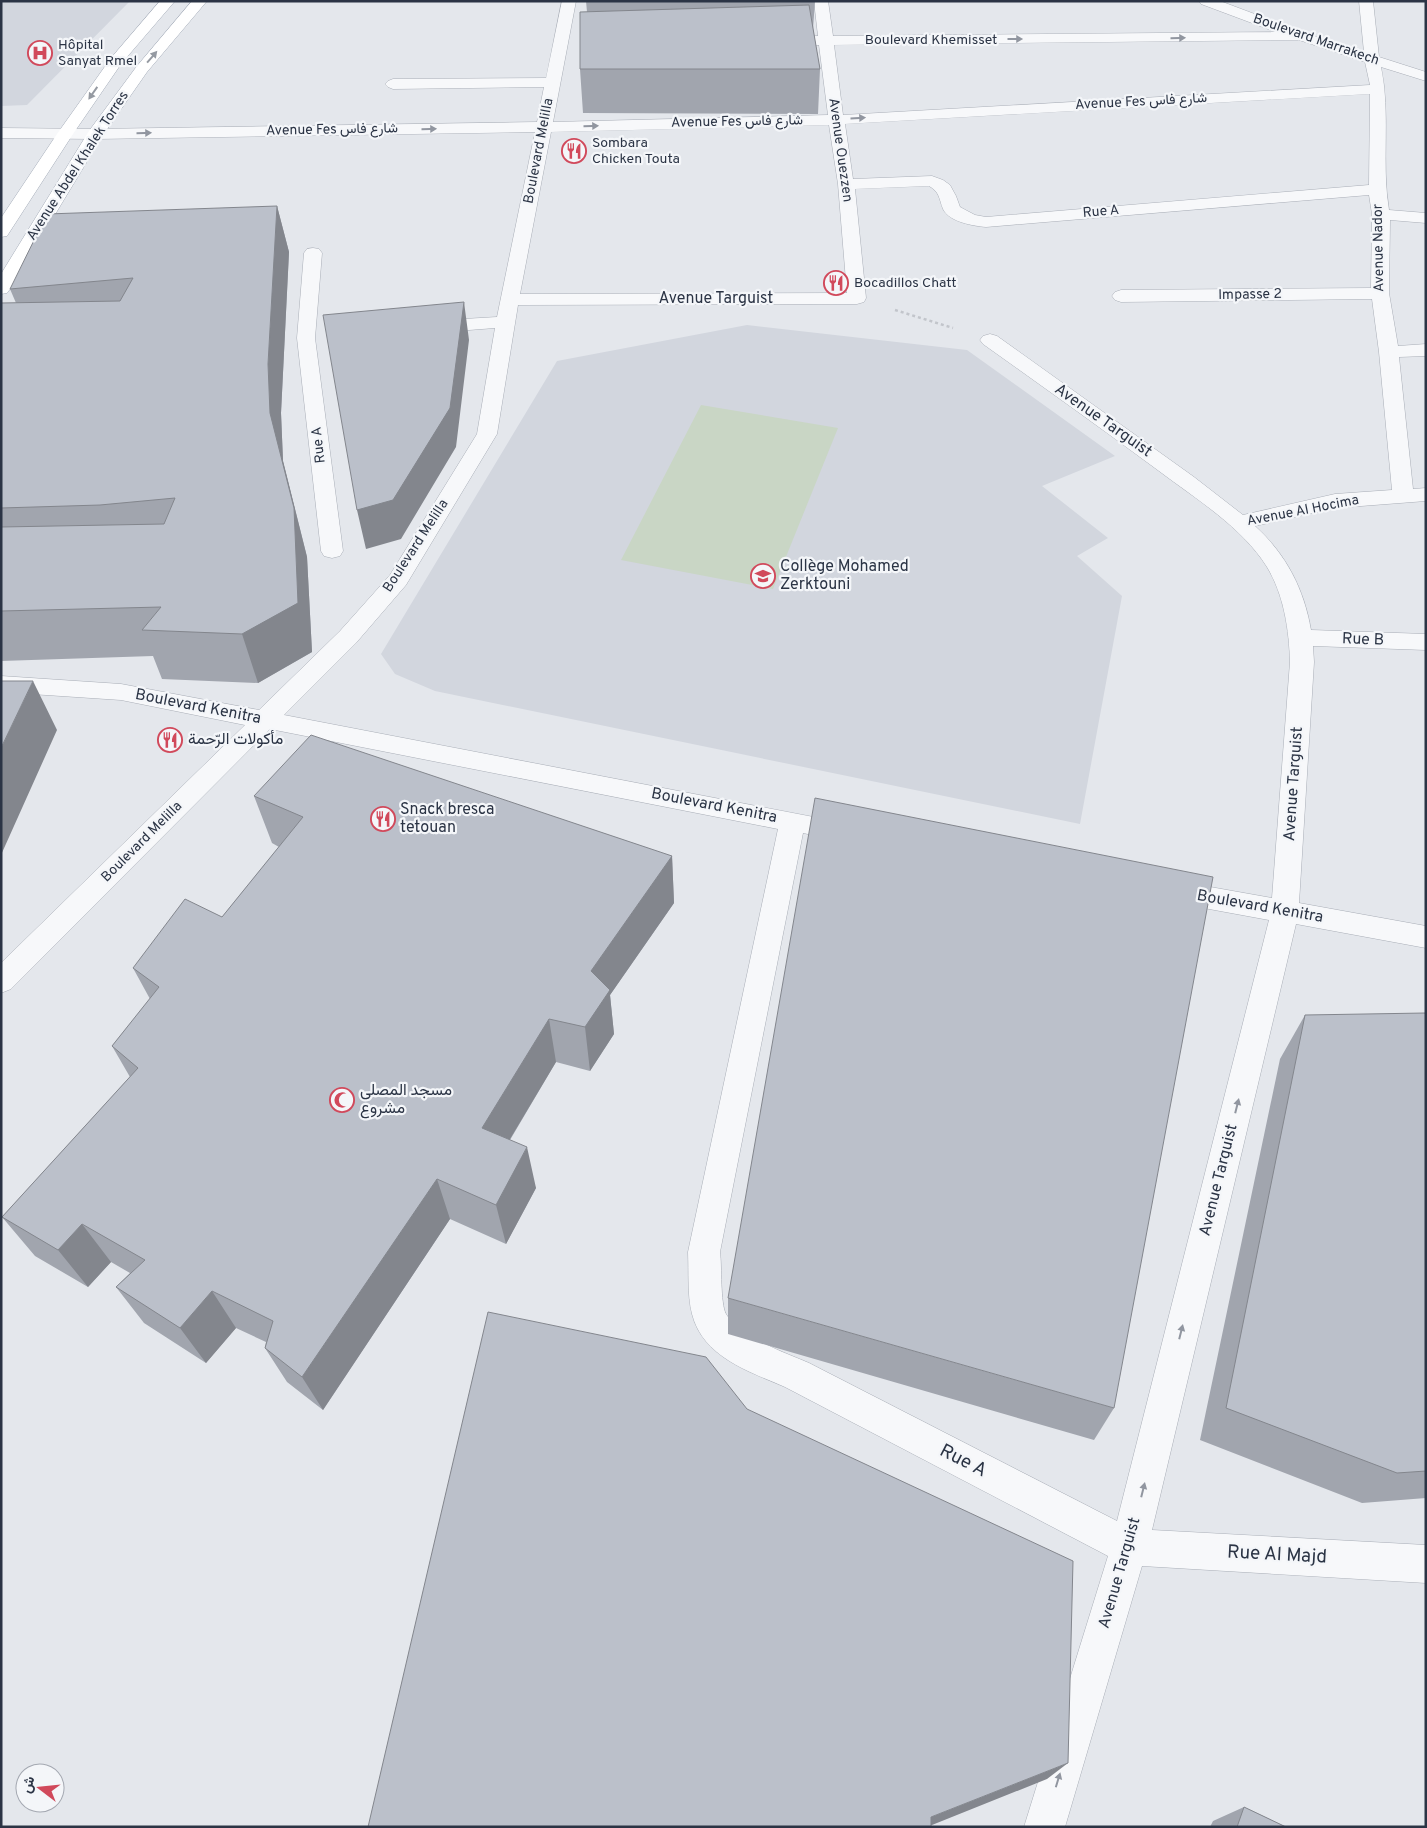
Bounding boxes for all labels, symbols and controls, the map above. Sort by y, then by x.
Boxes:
street label: Boulevard Marrakech [1251,10,1381,70]
street label: Boulevard Khemisset [865,32,997,49]
one-way arrow [1170,34,1186,42]
one-way arrow [1007,35,1023,43]
place label: Hôpital Sanyat Rmel [58,37,137,70]
hospital icon: Hôpital Sanyat Rmel [27,40,53,66]
one-way arrow [146,51,157,64]
one-way arrow [88,86,98,100]
street label: Avenue Abdel Khalek Torres [23,88,133,244]
street label: Avenue Fes شارع فاس [1075,90,1207,115]
street label: Boulevard Melilla [520,97,558,205]
street label: Avenue Ouezzen [824,97,856,203]
street label: Avenue Fes شارع فاس [671,112,803,133]
one-way arrow [851,114,867,122]
street label: Avenue Fes شارع فاس [266,120,398,141]
one-way arrow [583,122,599,130]
one-way arrow [421,125,437,133]
one-way arrow [136,129,152,137]
place label: Sombara Chicken Touta [592,135,680,168]
restaurant icon: Sombara Chicken Touta [561,138,587,164]
street label: Rue A [1082,202,1120,222]
street label: Avenue Nador [1370,203,1388,292]
restaurant icon: Bocadillos Chatt [823,270,849,296]
place label: Bocadillos Chatt [854,275,957,292]
street label: Impasse 2 [1218,286,1282,304]
street label: Avenue Targuist [659,289,773,309]
street label: Avenue Targuist [1050,380,1156,462]
street label: Rue A [308,426,330,464]
street label: Avenue Al Hocima [1246,492,1360,530]
street label: Boulevard Melilla [380,496,452,596]
place label: Collège Mohamed Zerktouni [780,557,909,595]
school or university icon: Collège Mohamed Zerktouni [750,563,776,589]
street label: Rue B [1342,629,1384,651]
street label: Boulevard Kenitra [133,685,263,729]
street label: Avenue Targuist [1280,726,1308,842]
restaurant icon: مأكولات الرّحمة [157,727,183,753]
place label: مأكولات الرّحمة [188,730,283,750]
street label: Boulevard Kenitra [649,784,779,828]
street label: Boulevard Melilla [98,798,186,886]
place label: Snack bresca tetouan [400,800,494,838]
restaurant icon: Snack bresca tetouan [370,806,396,832]
street label: Boulevard Kenitra [1195,886,1325,928]
place label: مسجد المصلى مشروع [360,1081,452,1119]
mosque icon: مسجد المصلى مشروع [329,1087,355,1113]
one-way arrow [1233,1099,1241,1114]
street label: Avenue Targuist [1195,1122,1243,1238]
one-way arrow [1177,1325,1185,1340]
street label: Rue A [935,1439,991,1483]
one-way arrow [1139,1482,1147,1497]
street label: Avenue Targuist [1095,1515,1145,1631]
street label: Rue Al Majd [1226,1540,1328,1570]
north arrow [15,1763,65,1813]
one-way arrow [1054,1772,1062,1787]
text: ش [18,1774,39,1795]

